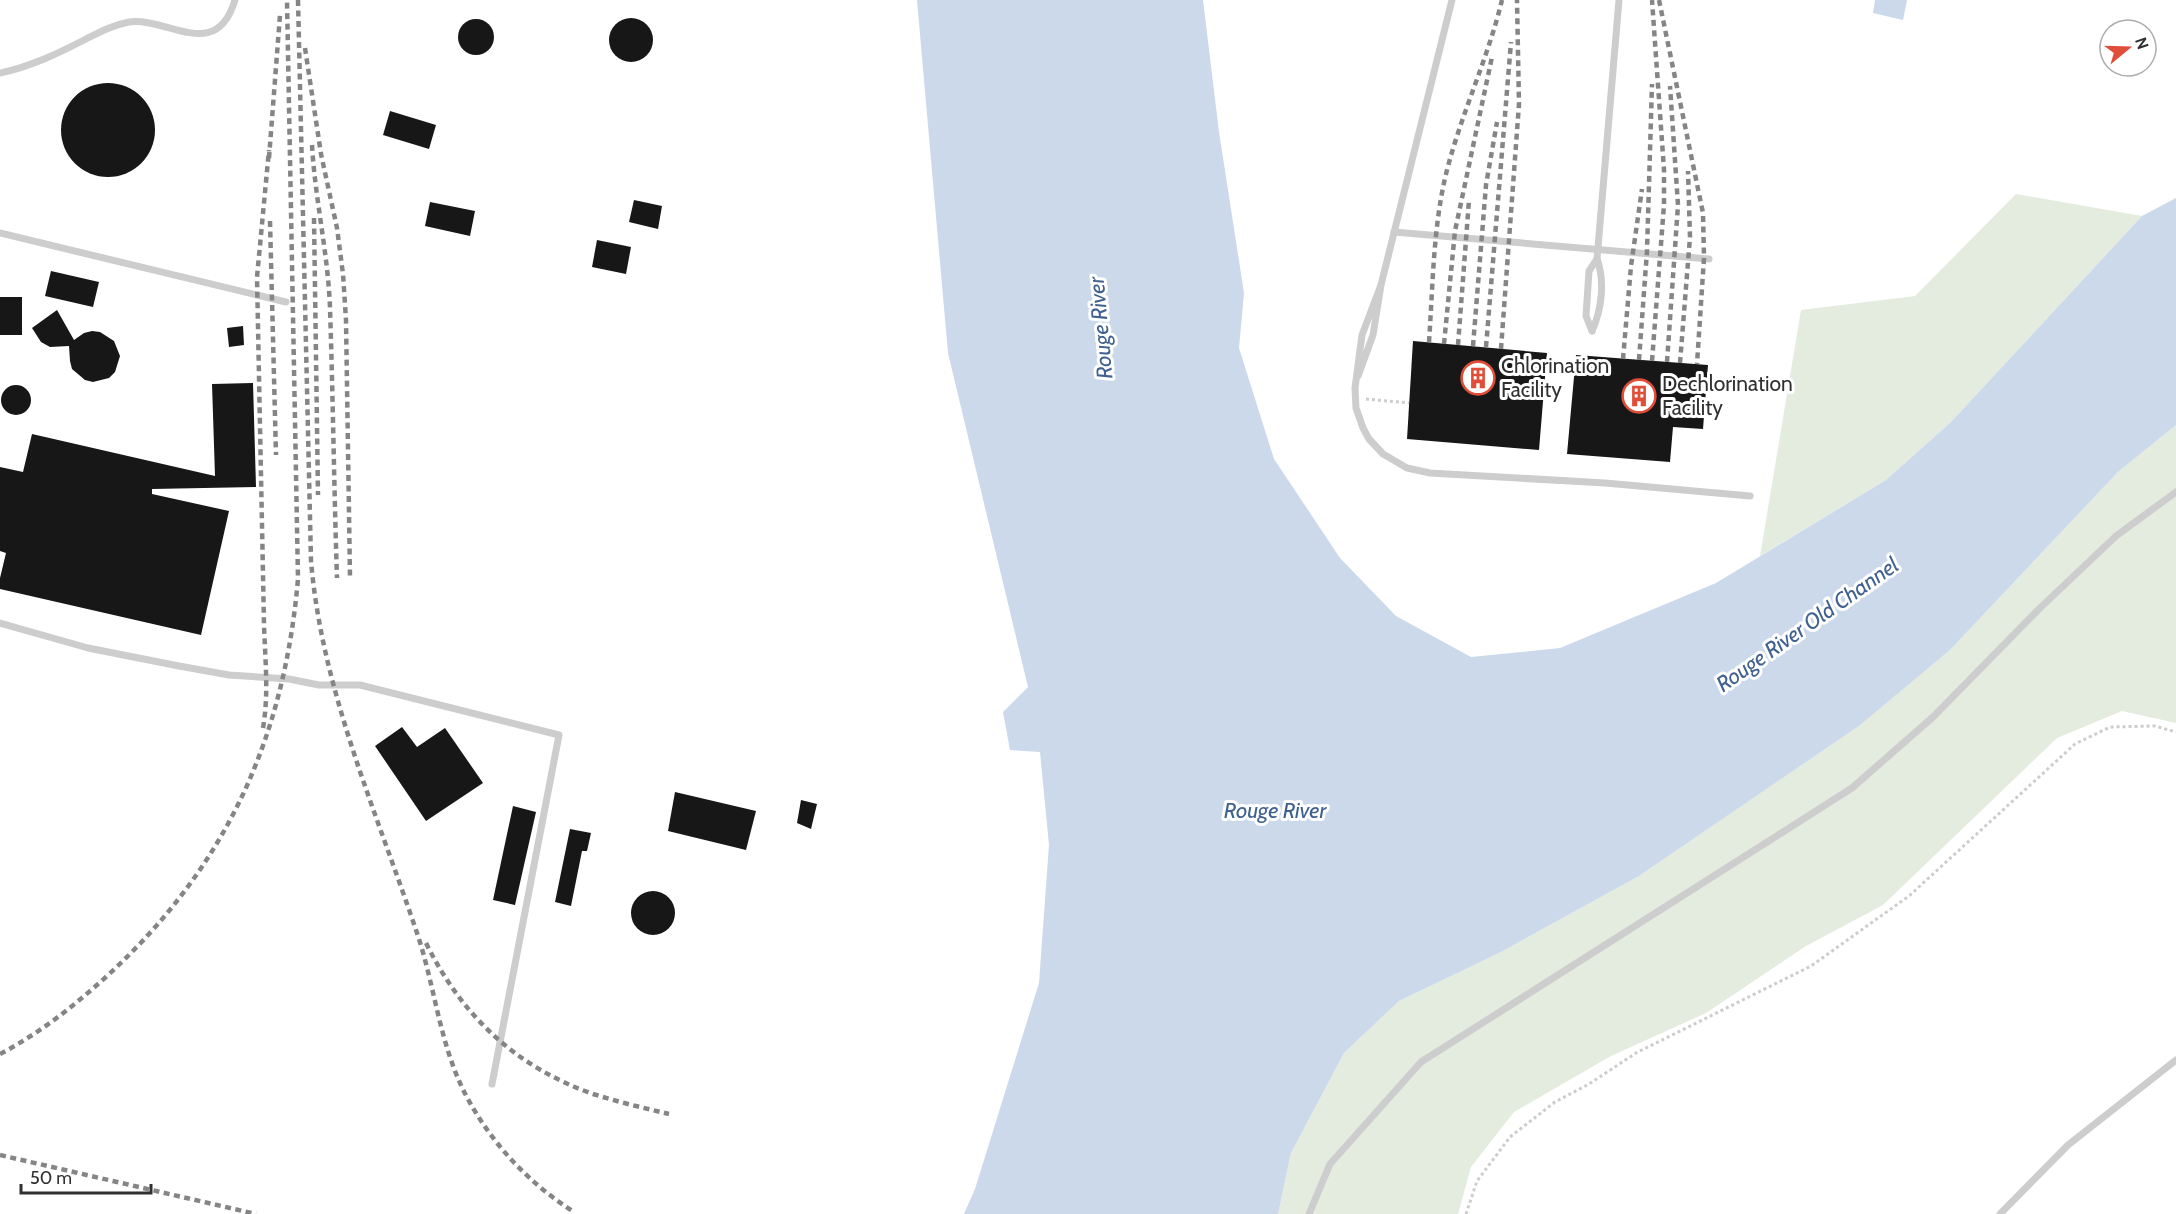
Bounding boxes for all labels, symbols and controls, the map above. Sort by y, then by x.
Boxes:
north arrow [2098,18,2158,78]
text: N [2131,35,2153,52]
water label: Rouge River [1082,275,1118,380]
place label: Chlorination Facility [1501,353,1609,402]
building icon: Chlorination Facility [1460,360,1496,396]
place label: Dechlorination Facility [1662,371,1793,420]
building icon: Dechlorination Facility [1621,378,1657,414]
water label: Rouge River Old Channel [1711,551,1904,698]
water label: Rouge River [1224,797,1327,824]
scale bar [21,1157,152,1195]
text: 50 m [30,1167,72,1189]

